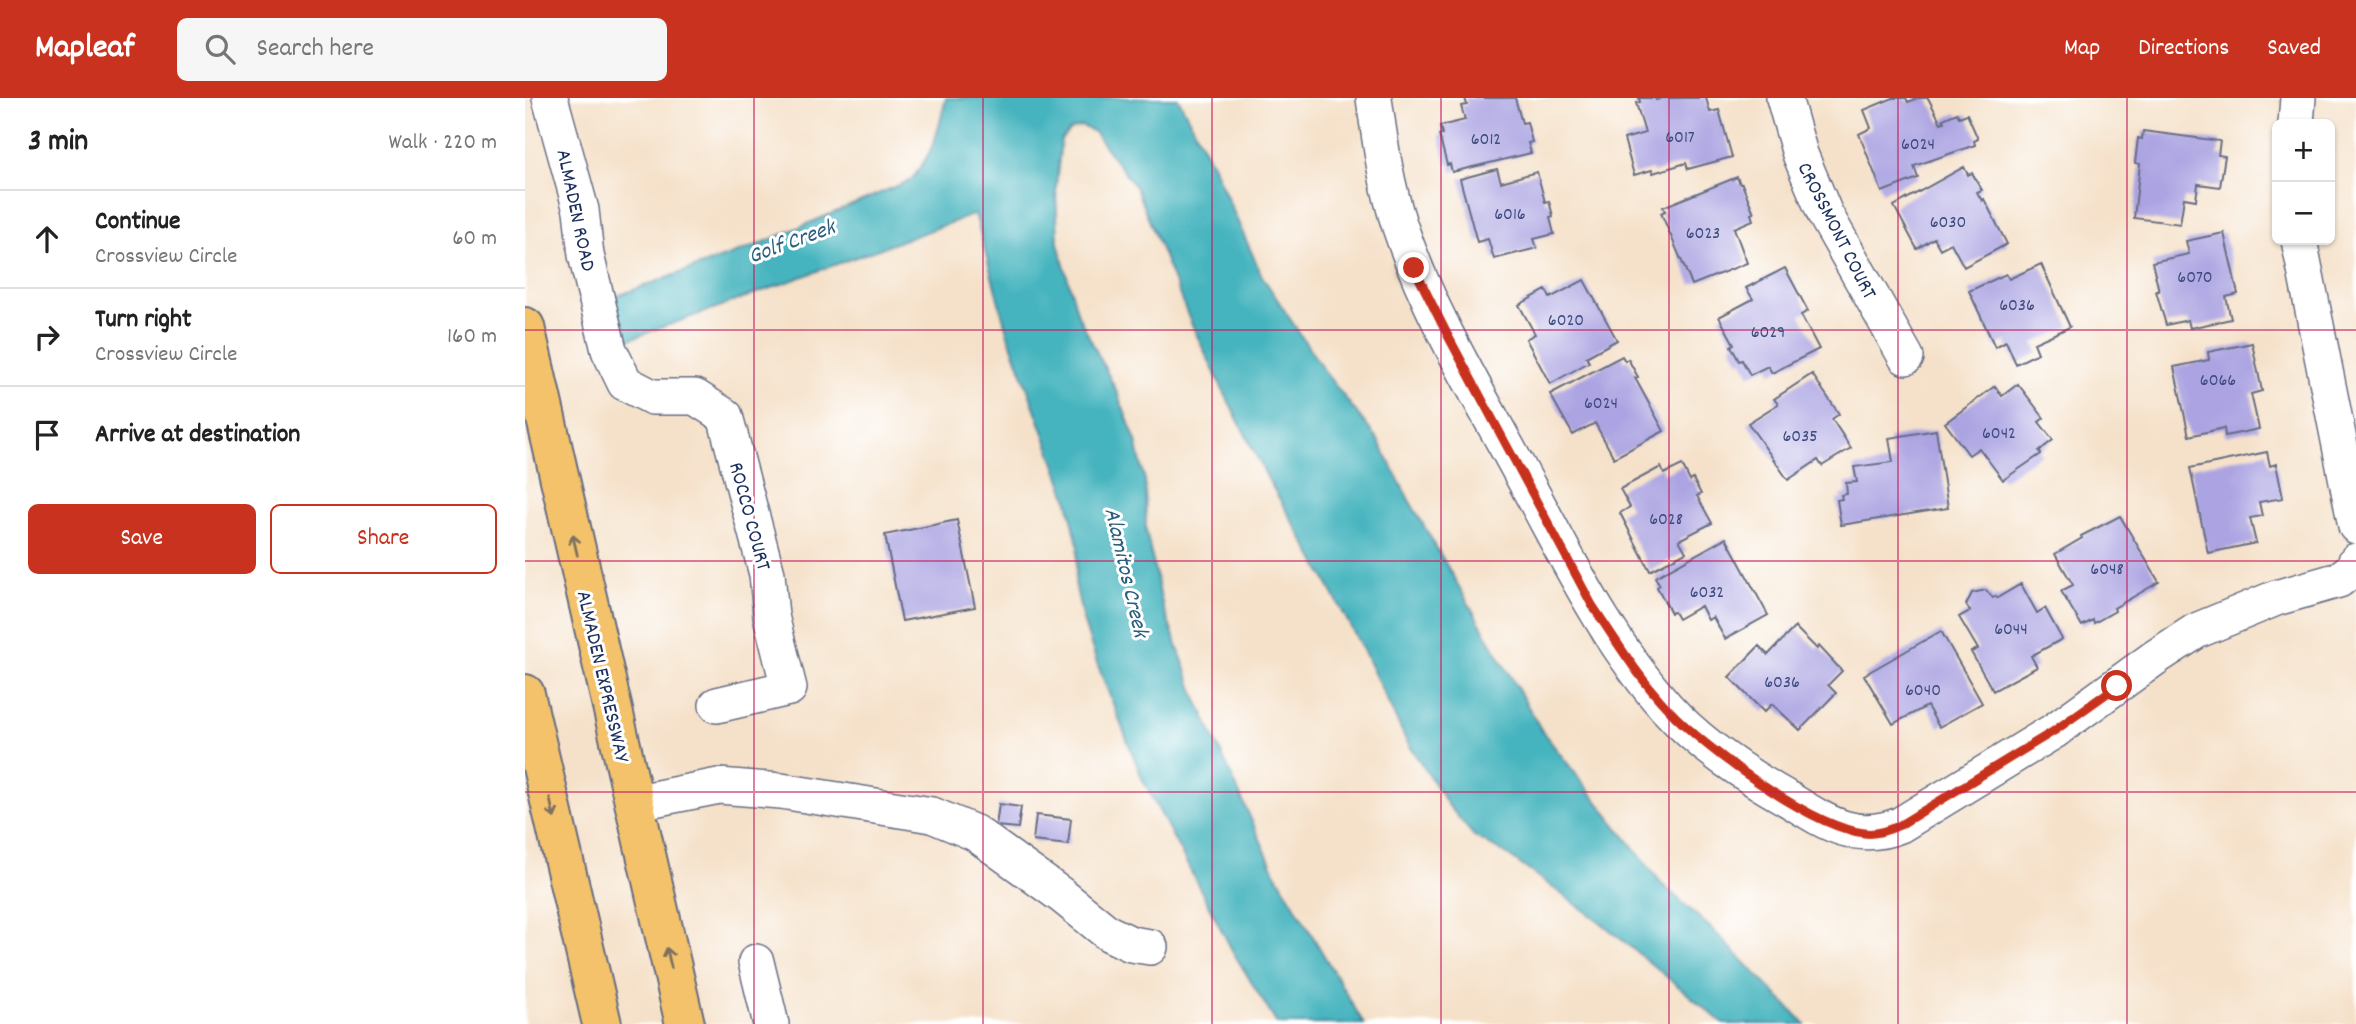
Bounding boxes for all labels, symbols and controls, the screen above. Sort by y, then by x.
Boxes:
search box [177,18,667,81]
text: Mapleaf [35,26,135,73]
icon: search [201,30,239,68]
text: Search here [257,31,374,68]
text: Map [2064,32,2100,66]
text: Directions [2138,32,2229,66]
text: Saved [2267,32,2321,66]
map controls [2272,119,2335,245]
button: + [2272,119,2335,182]
text: 3 min [28,122,88,165]
house number: 6017 [1665,126,1695,151]
text: Walk · 220 m [389,127,497,160]
house number: 6012 [1471,128,1501,153]
house number: 6024 [1901,133,1935,158]
street label: ALMADEN ROAD [547,147,602,275]
street label: CROSSMONT COURT [1788,158,1883,306]
button: − [2272,182,2335,245]
house number: 6016 [1494,203,1526,228]
text: Continue [95,204,180,241]
water label: Golf Creek [744,211,843,274]
house number: 6030 [1930,211,1966,236]
icon: ahead [28,220,66,258]
house number: 6023 [1686,222,1720,247]
text: 60 m [452,223,497,256]
text: Crossview Circle [95,241,237,274]
route end [1398,252,1429,283]
house number: 6070 [2177,266,2213,291]
house number: 6036 [1999,294,2035,319]
text: Turn right [95,302,192,339]
house number: 6020 [1548,309,1584,334]
icon: right [28,318,66,356]
text: 160 m [447,321,497,354]
house number: 6029 [1751,321,1785,346]
text: Crossview Circle [95,339,237,372]
house number: 6066 [2200,369,2236,394]
house number: 6024 [1584,392,1618,417]
icon: arrive [28,416,66,454]
text: Arrive at destination [95,417,300,454]
house number: 6042 [1982,422,2016,447]
house number: 6035 [1783,425,1817,450]
street label: ROCCO COURT [719,459,777,575]
button: Save [28,504,256,574]
button: Share [270,504,497,574]
water label: Alamitos Creek [1094,505,1156,643]
house number: 6028 [1649,508,1683,533]
one-way arrow [567,534,581,557]
house number: 6048 [2090,558,2124,583]
house number: 6032 [1690,581,1724,606]
street label: ALMADEN EXPRESSWAY [567,588,636,767]
house number: 6044 [1994,618,2028,643]
route start [2101,670,2132,701]
house number: 6036 [1764,671,1800,696]
house number: 6040 [1905,679,1941,704]
one-way arrow [546,797,559,819]
one-way arrow [662,947,675,969]

